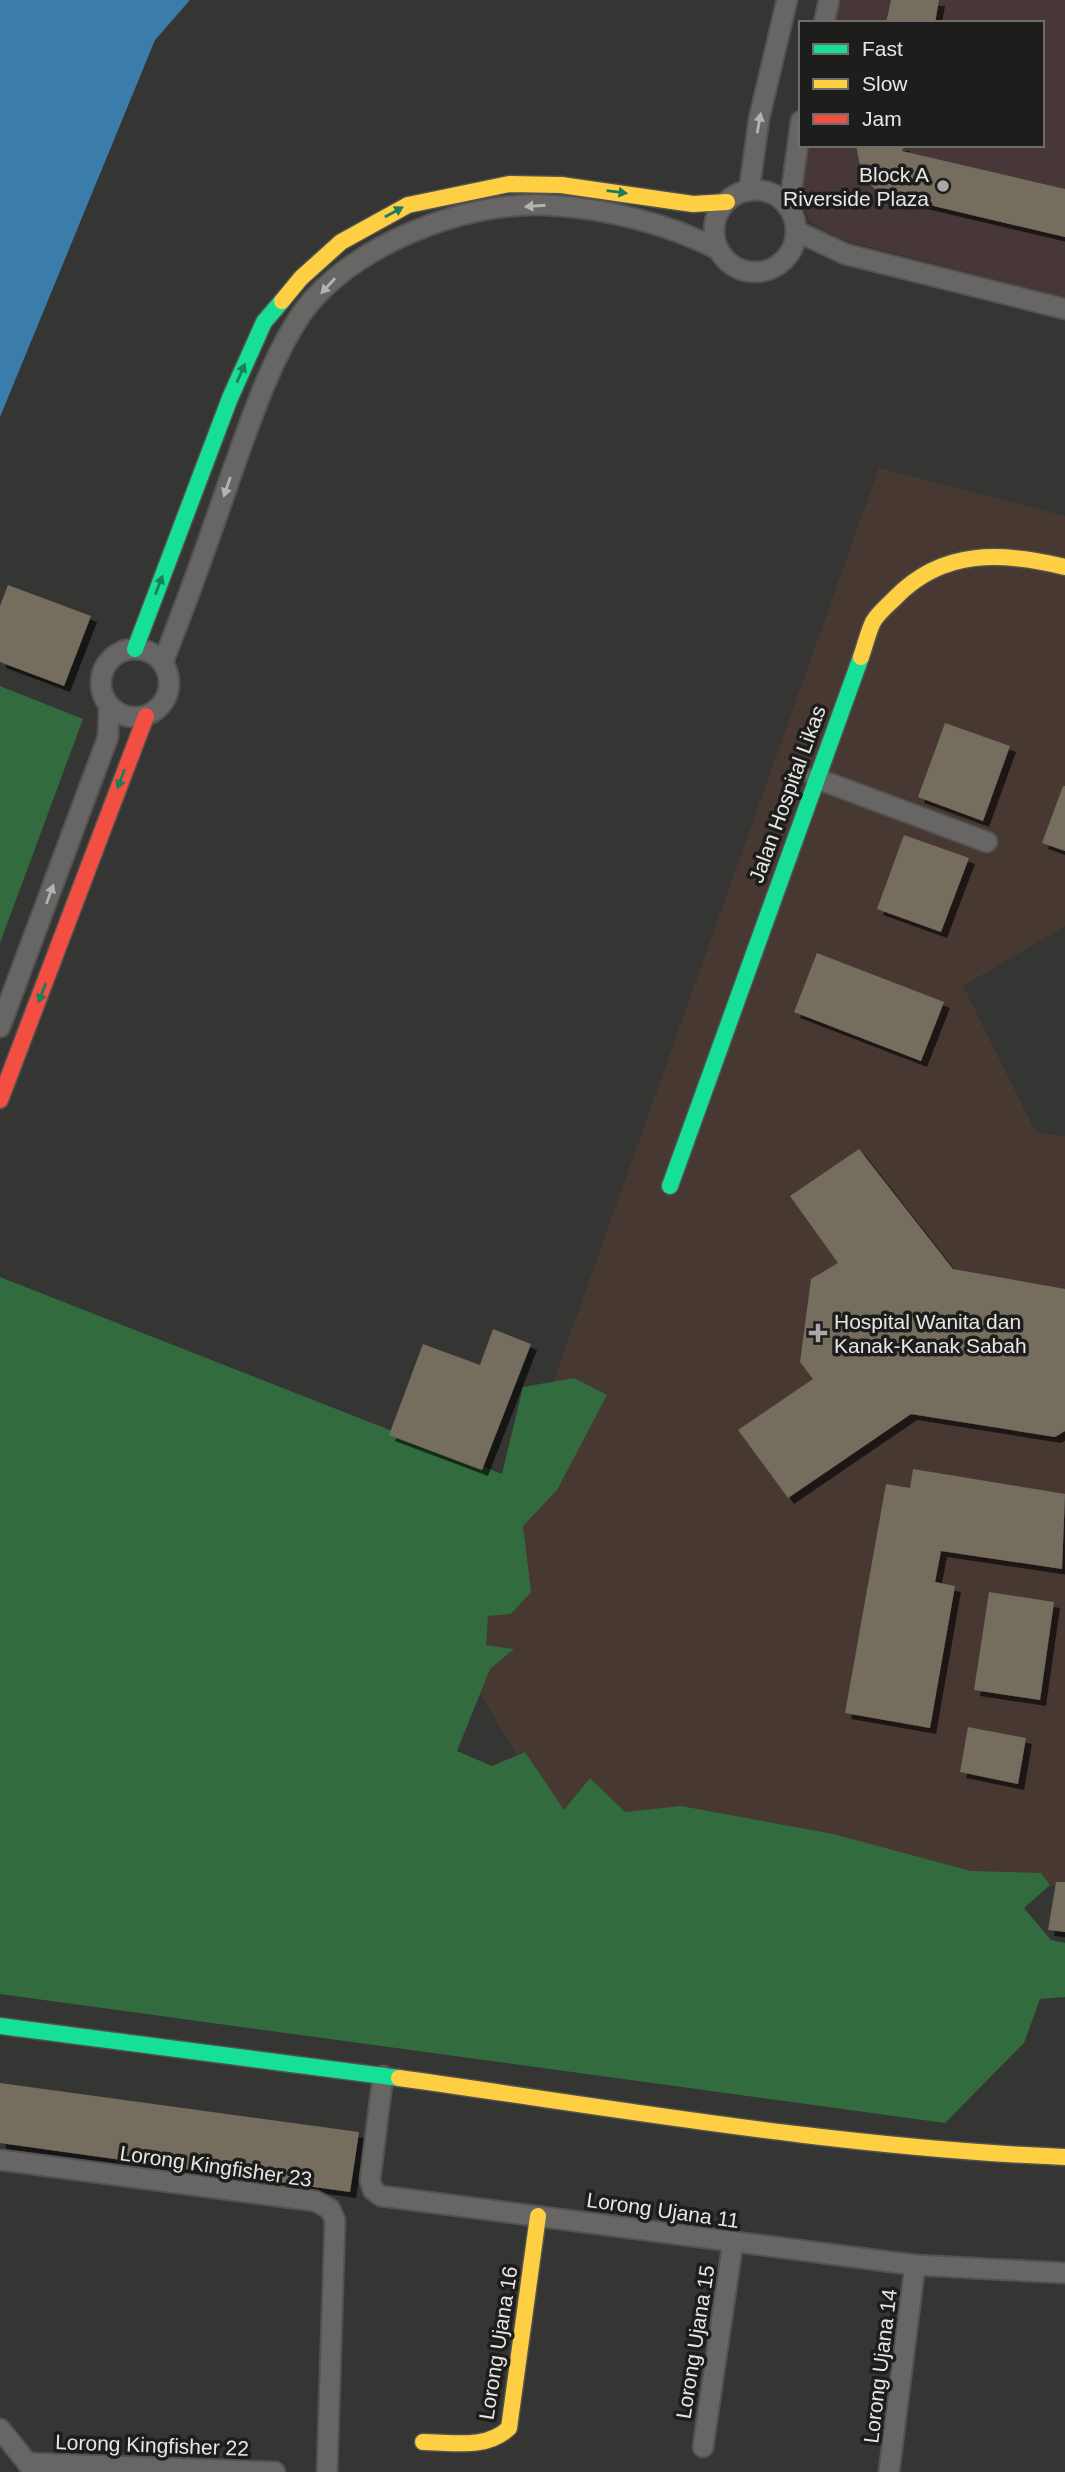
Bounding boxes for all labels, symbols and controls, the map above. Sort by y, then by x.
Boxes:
legend [799,21,1044,147]
text: Fast [862,37,903,60]
text: Slow [862,72,908,95]
text: Jam [862,107,902,130]
one-way arrow [754,112,765,134]
place label: Block A Riverside Plaza [783,163,929,210]
marker: Block A Riverside Plaza [935,178,951,194]
one-way arrow [606,187,628,198]
one-way arrow [524,201,546,212]
one-way arrow [385,206,404,218]
one-way arrow [321,277,337,294]
one-way arrow [236,363,247,383]
one-way arrow [221,477,232,498]
one-way arrow [154,574,165,595]
street label: Jalan Hospital Likas [744,702,830,886]
one-way arrow [115,769,126,790]
one-way arrow [44,884,55,905]
one-way arrow [36,982,47,1003]
place label: Hospital Wanita dan Kanak-Kanak Sabah [834,1310,1027,1357]
marker: Hospital Wanita dan Kanak-Kanak Sabah [808,1323,828,1343]
street label: Lorong Kingfisher 23 [118,2141,314,2191]
street label: Lorong Ujana 11 [585,2188,741,2232]
street label: Lorong Ujana 15 [671,2264,719,2420]
street label: Lorong Ujana 16 [474,2265,522,2421]
street label: Lorong Ujana 14 [859,2287,901,2444]
street label: Lorong Kingfisher 22 [55,2430,249,2460]

